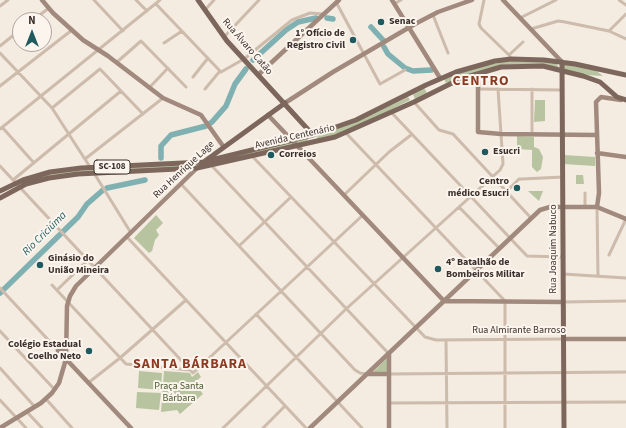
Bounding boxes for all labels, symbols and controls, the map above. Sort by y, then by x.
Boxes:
north arrow [12,12,52,52]
text: N [28,13,36,28]
street label: Rua Álvaro Catão [219,16,275,78]
place label: Senac [389,16,415,28]
marker: Senac [376,17,386,27]
place label: 1° Ofício de Registro Civil [287,28,345,52]
marker: 1° Ofício de Registro Civil [348,35,358,45]
district label: CENTRO [452,74,510,90]
street label: Avenida Centenário [254,122,336,152]
street label: Rua Henrique Lage [151,139,217,201]
place label: Esucri [493,146,520,158]
marker: Esucri [480,147,490,157]
place label: Correios [279,149,316,161]
marker: Correios [266,150,276,160]
road number: SC-108 [94,160,130,174]
place label: Centro médico Esucri [448,176,509,200]
marker: Centro médico Esucri [512,183,522,193]
street label: Rua Joaquim Nabuco [548,204,560,294]
water label: Rio Criciúma [20,209,70,259]
place label: Ginásio do União Mineira [48,253,109,276]
place label: 4º Batalhão de Bombeiros Militar [446,257,525,280]
marker: Ginásio do União Mineira [35,260,45,270]
marker: 4º Batalhão de Bombeiros Militar [433,264,443,274]
street label: Rua Almirante Barroso [472,325,566,337]
place label: Colégio Estadual Coelho Neto [8,339,81,362]
marker: Colégio Estadual Coelho Neto [84,346,94,356]
district label: SANTA BÁRBARA [133,357,247,373]
park label: Praça Santa Bárbara [154,381,204,404]

